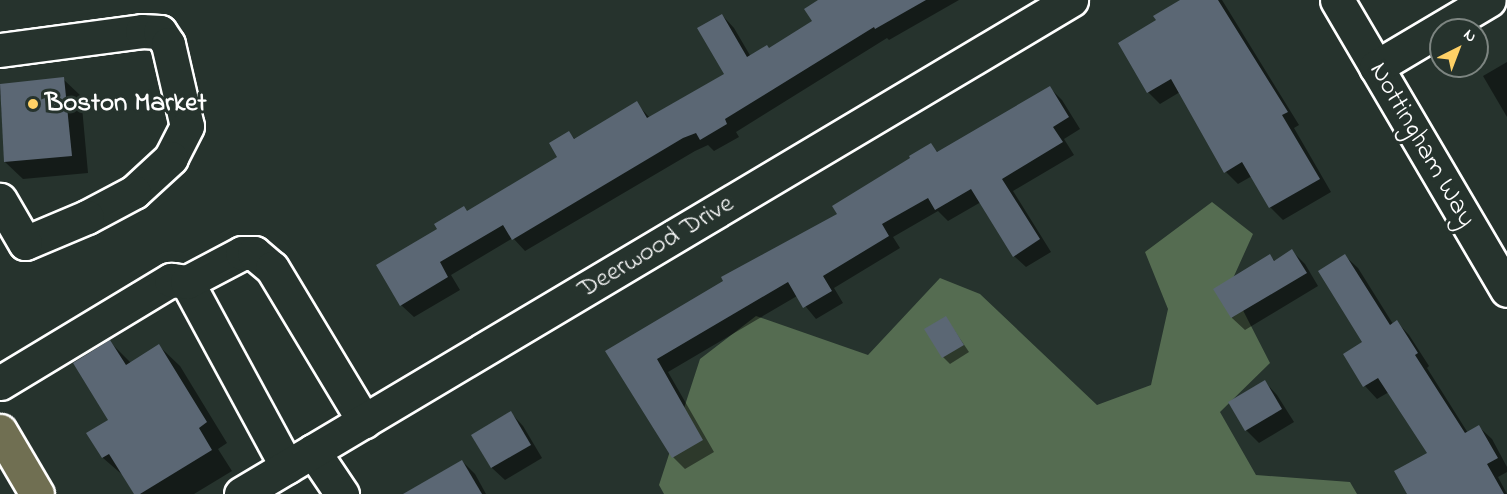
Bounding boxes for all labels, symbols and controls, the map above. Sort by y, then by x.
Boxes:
north arrow [1429,18,1489,78]
text: N [1458,24,1482,49]
street label: Nottingham Way [1362,57,1482,233]
place label: Boston Market [45,88,206,120]
marker: Boston Market [26,97,40,111]
street label: Deerwood Drive [572,188,740,306]

